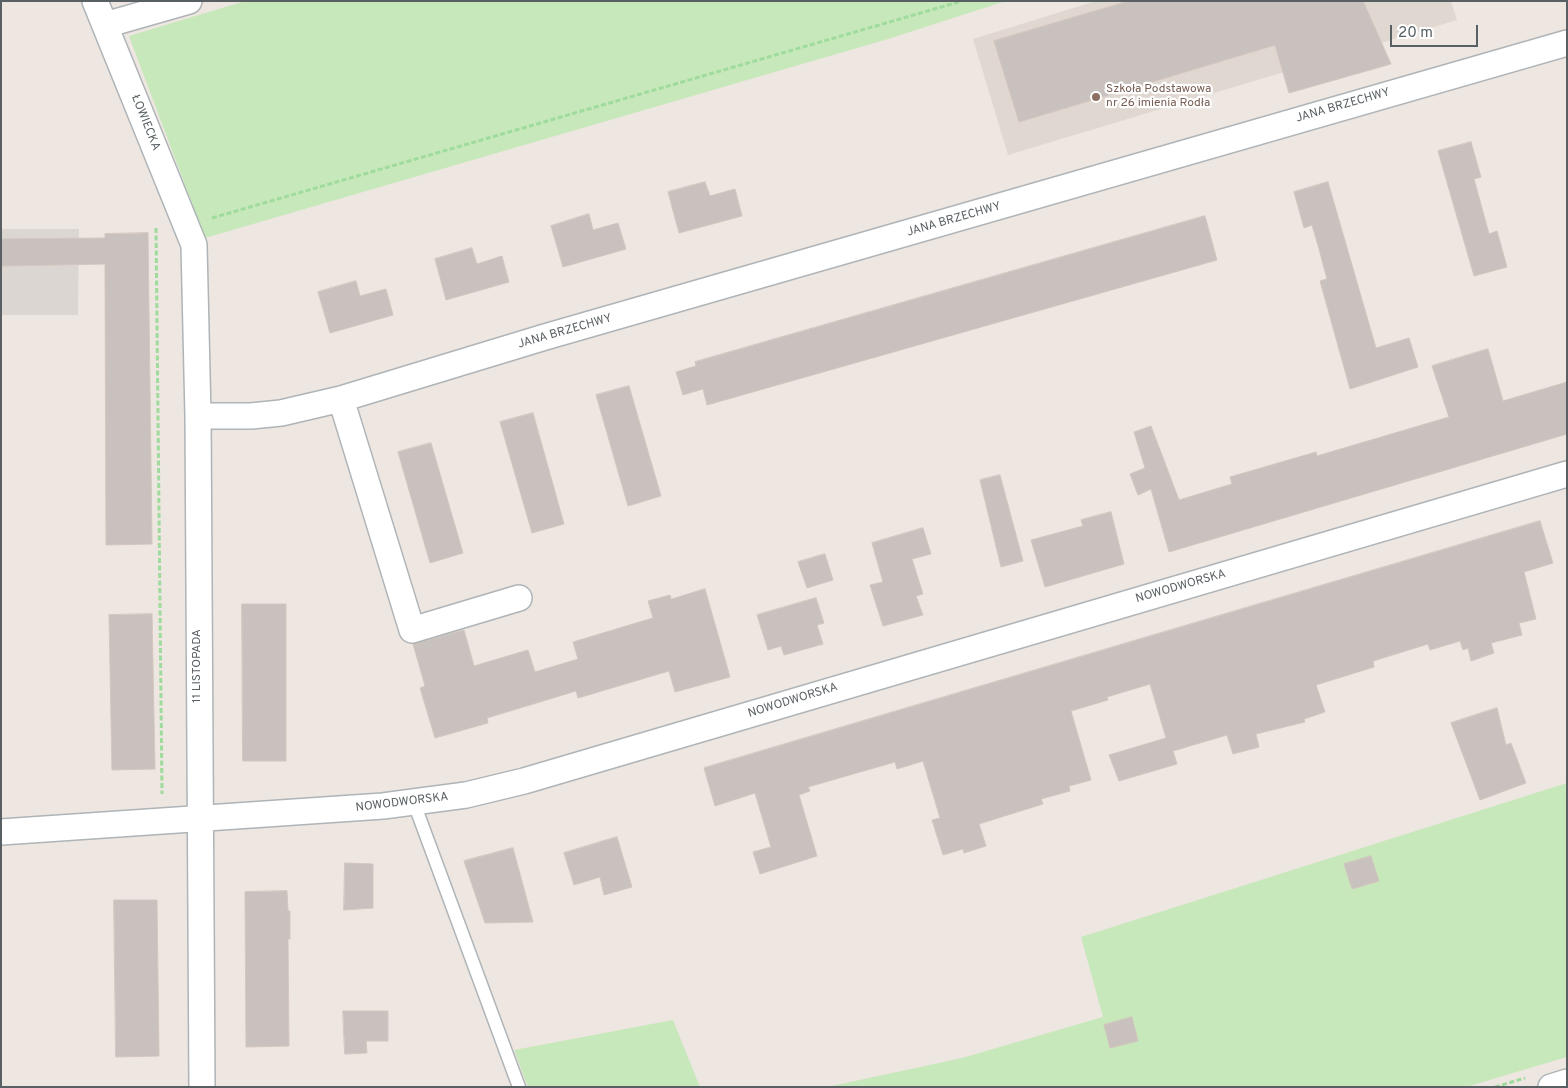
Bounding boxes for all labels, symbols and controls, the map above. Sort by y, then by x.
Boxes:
scale bar [1393,15,1480,47]
text: 20 m [1398,24,1433,43]
place label: Szkoła Podstawowa nr 26 imienia Rodła [1106,83,1211,111]
street label: JANA BRZECHWY [1294,86,1392,126]
marker: Szkoła Podstawowa nr 26 imienia Rodła [1090,91,1102,103]
street label: ŁOWIECKA [127,93,163,153]
street label: JANA BRZECHWY [905,200,1003,240]
street label: JANA BRZECHWY [516,312,614,352]
street label: NOWODWORSKA [1134,567,1228,607]
street label: 11 LISTOPADA [191,629,205,703]
street label: NOWODWORSKA [746,680,840,722]
street label: NOWODWORSKA [355,790,449,816]

